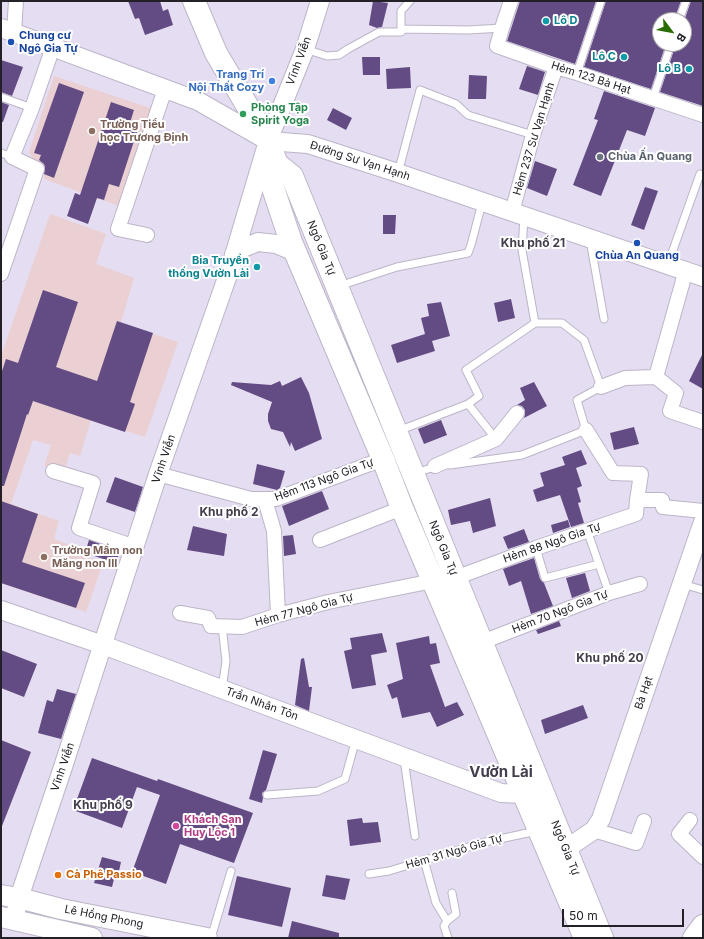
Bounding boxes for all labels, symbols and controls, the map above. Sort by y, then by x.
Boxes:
north arrow [652,12,692,52]
place label: Lô D [554,14,578,28]
marker: Lô D [541,16,551,26]
place label: Chung cư Ngô Gia Tự [19,29,78,55]
text: B [673,31,689,45]
street label: Vĩnh Viễn [284,35,314,87]
marker: Chung cư Ngô Gia Tự [6,37,16,47]
place label: Lô C [592,50,616,64]
marker: Lô C [619,52,629,62]
street label: Hẻm 123 Bà Hạt [550,59,632,97]
place label: Lô B [658,62,681,76]
marker: Lô B [684,64,694,74]
place label: Trang Trí Nội Thất Cozy [188,68,264,94]
marker: Trang Trí Nội Thất Cozy [267,76,277,86]
street label: Hẻm 237 Sư Vạn Hạnh [511,81,557,197]
place label: Phòng Tập Spirit Yoga [251,101,309,127]
marker: Phòng Tập Spirit Yoga [238,109,248,119]
place label: Trường Tiểu học Trương Định [100,118,188,144]
marker: Trường Tiểu học Trương Định [87,126,97,136]
street label: Đường Sư Vạn Hạnh [308,139,412,183]
place label: Chùa Ấn Quang [608,150,692,164]
marker: Chùa Ấn Quang [595,152,605,162]
street label: Ngô Gia Tự [304,219,338,277]
district label: Khu phố 21 [501,236,565,250]
marker: Chùa An Quang [632,238,642,248]
place label: Chùa An Quang [595,249,679,263]
place label: Bia Truyền thống Vườn Lài [168,254,249,280]
marker: Bia Truyền thống Vườn Lài [252,262,262,272]
street label: Vĩnh Viễn [149,433,179,485]
street label: Hẻm 113 Ngô Gia Tự [273,456,375,504]
district label: Khu phố 2 [199,505,259,519]
street label: Ngô Gia Tự [426,519,460,577]
street label: Hẻm 88 Ngô Gia Tự [502,520,602,566]
place label: Trường Mầm non Măng non III [52,544,143,570]
marker: Trường Mầm non Măng non III [39,552,49,562]
street label: Hẻm 70 Ngô Gia Tự [510,588,610,636]
street label: Hẻm 77 Ngô Gia Tự [253,591,355,629]
district label: Khu phố 20 [576,651,644,665]
street label: Bà Hạt [632,675,656,711]
street label: Trần Nhân Tôn [224,685,300,723]
street label: Vĩnh Viễn [48,741,78,793]
district label: Vườn Lài [469,763,533,781]
district label: Khu phố 9 [73,798,133,812]
place label: Khách Sạn Huy Lộc 1 [184,813,242,839]
street label: Ngô Gia Tự [548,819,582,877]
marker: Khách Sạn Huy Lộc 1 [171,821,181,831]
street label: Hẻm 31 Ngô Gia Tự [404,832,504,872]
place label: Cà Phê Passio [66,868,142,882]
marker: Cà Phê Passio [53,870,63,880]
scale bar [564,901,686,927]
street label: Lê Hồng Phong [63,903,145,931]
text: 50 m [569,908,598,923]

